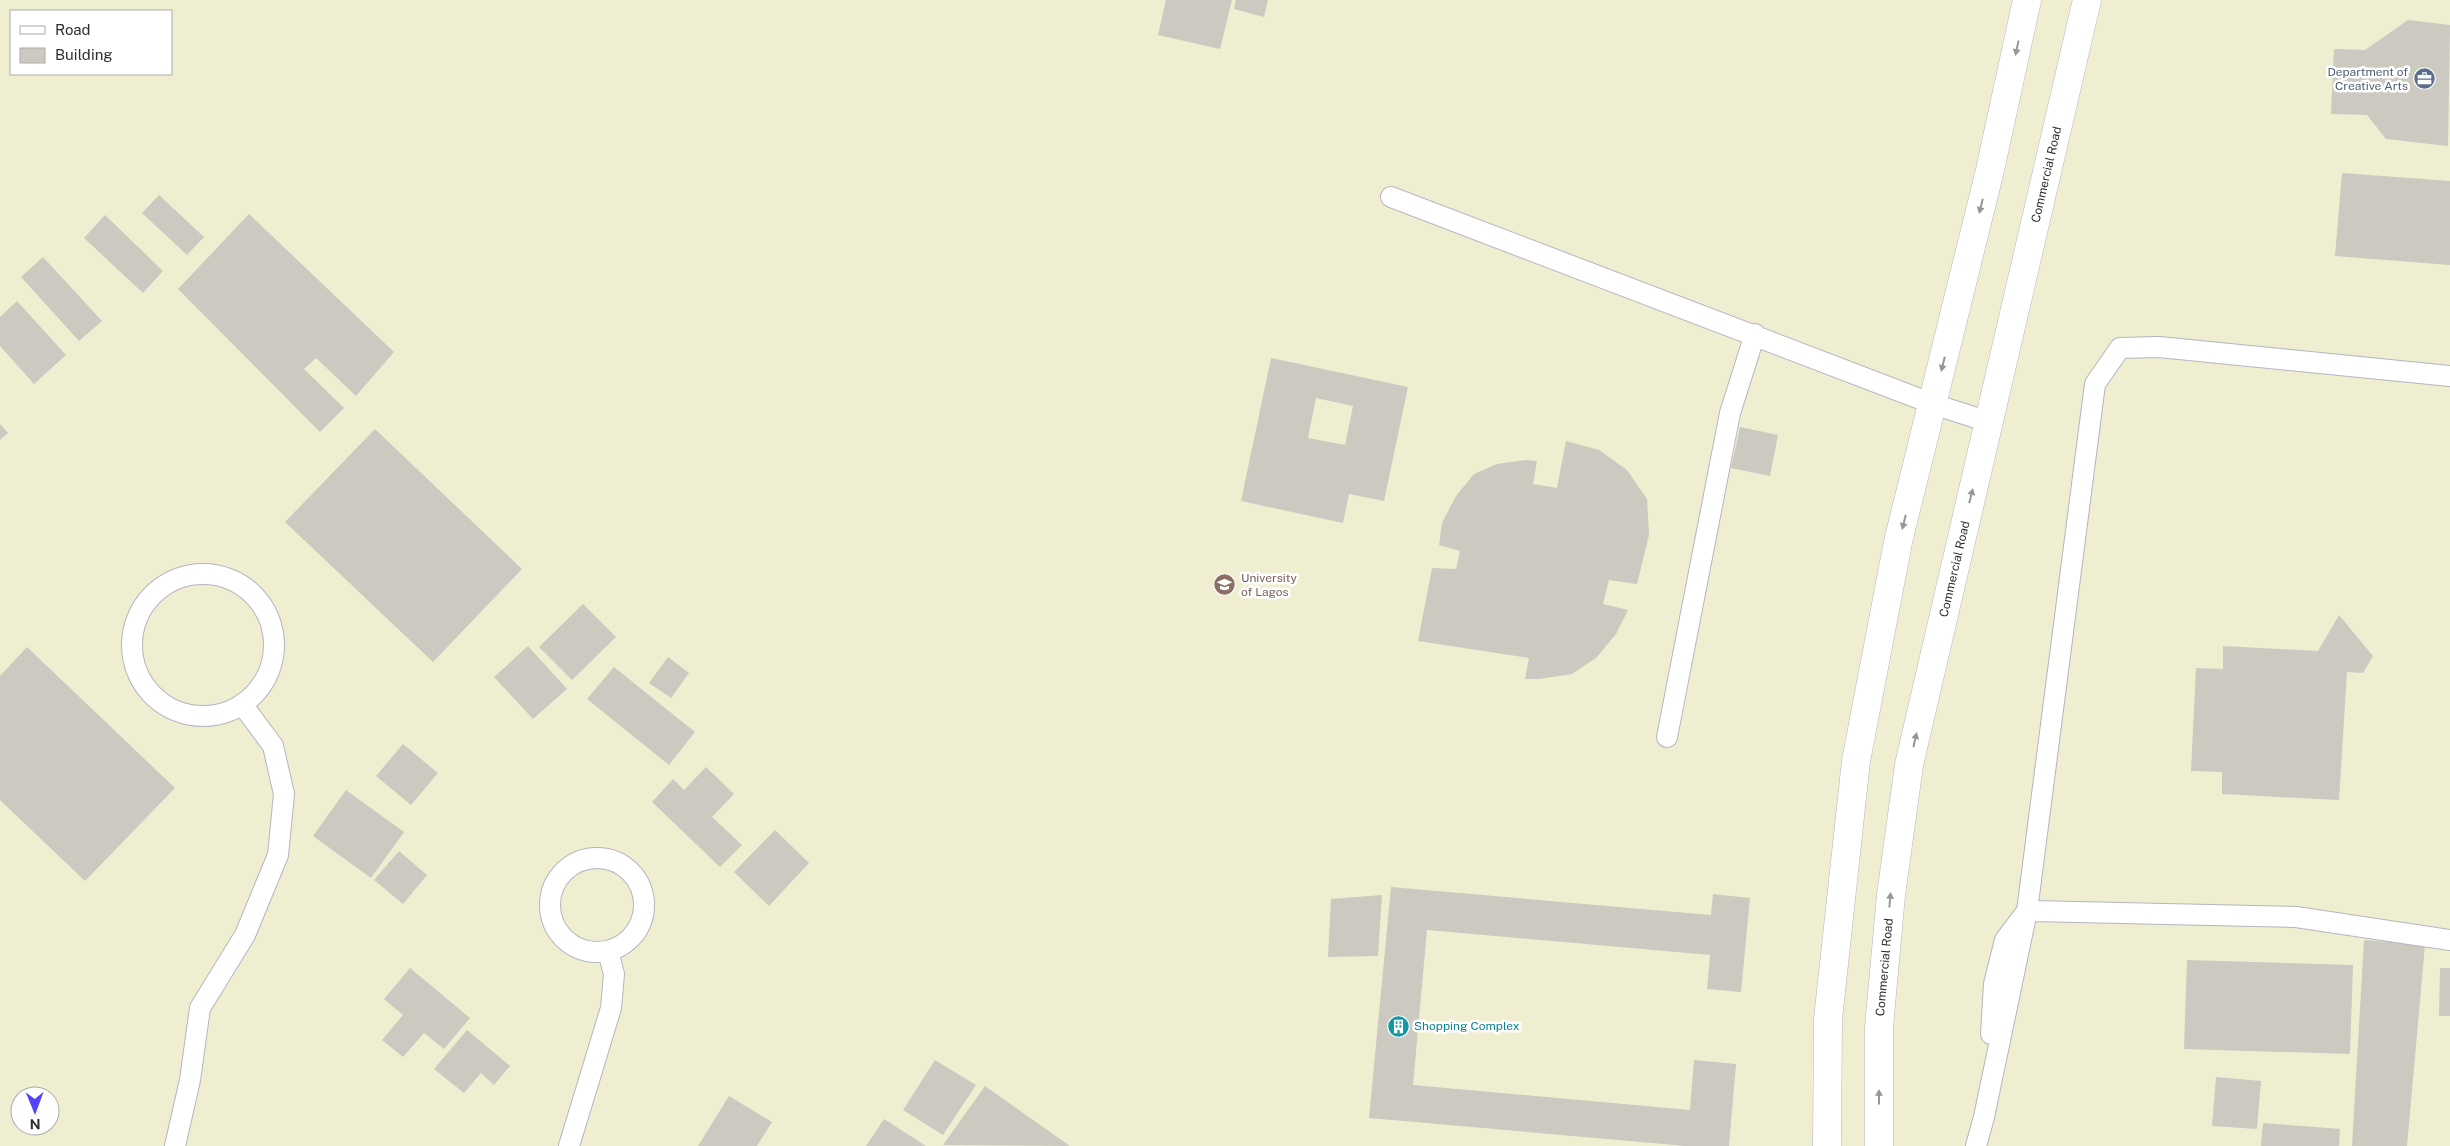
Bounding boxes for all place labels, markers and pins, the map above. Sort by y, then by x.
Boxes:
place label: Department of Creative Arts [2327,65,2408,93]
office icon: Department of Creative Arts [2412,67,2436,91]
place label: University of Lagos [1241,571,1297,599]
school or university icon: University of Lagos [1213,573,1237,597]
building icon: Shopping Complex [1386,1014,1410,1038]
place label: Shopping Complex [1414,1019,1520,1033]

